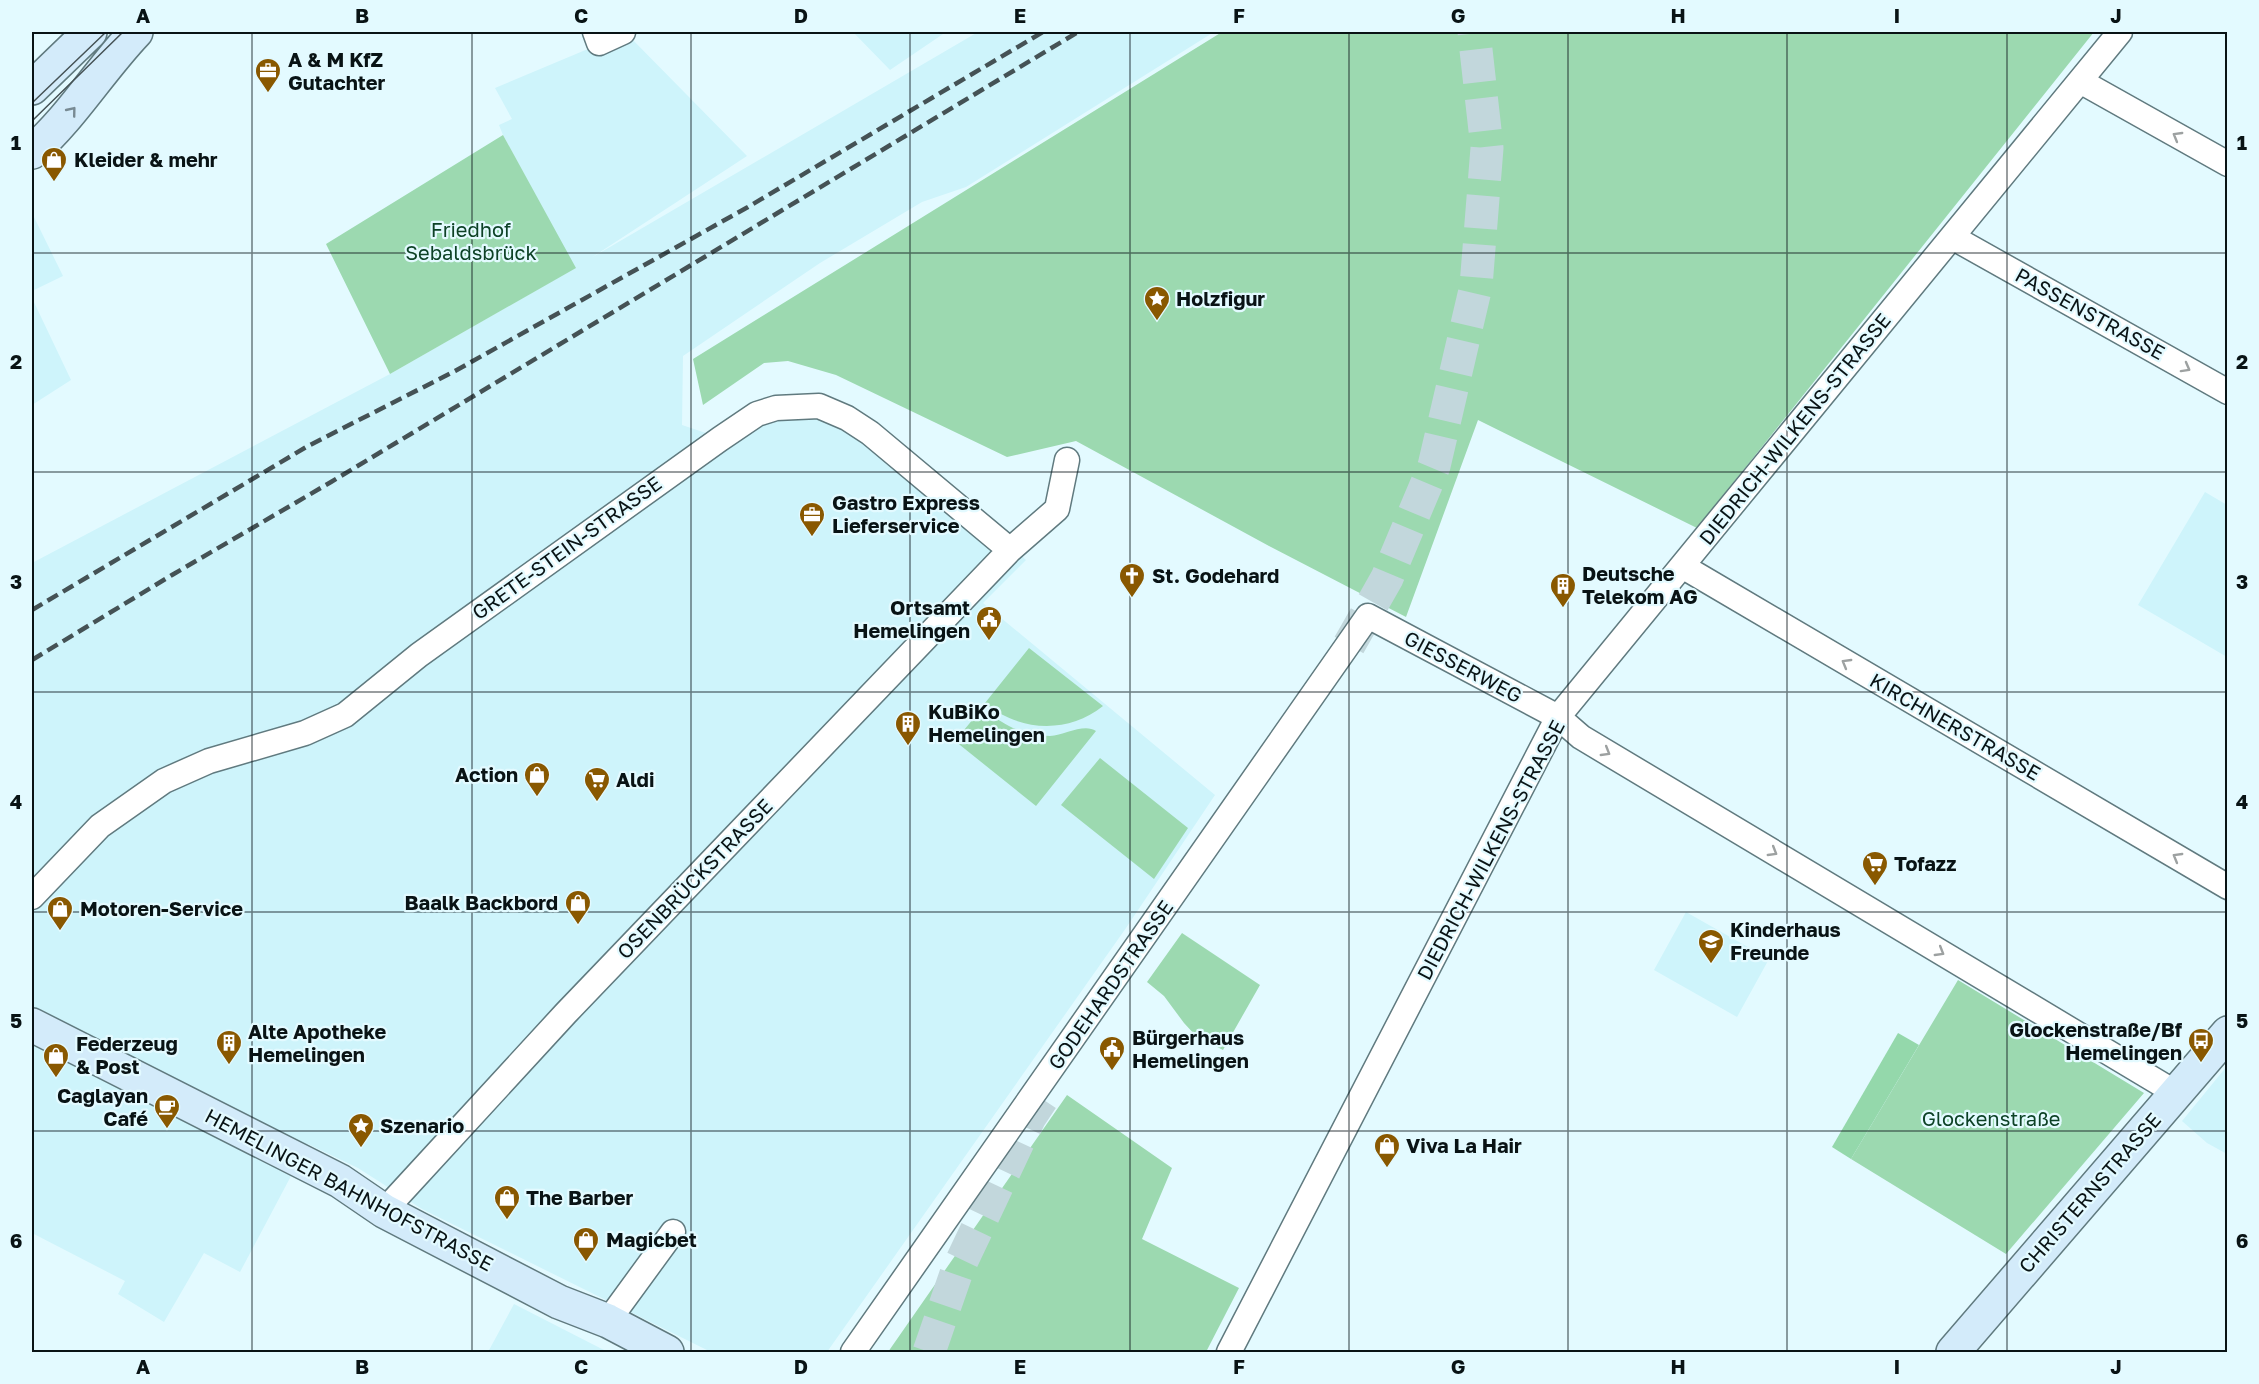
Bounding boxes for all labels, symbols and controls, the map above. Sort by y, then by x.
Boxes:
text: A [136,3,150,27]
text: B [355,3,369,27]
text: C [574,3,588,27]
text: D [794,3,808,27]
text: E [1014,3,1026,27]
text: F [1233,3,1245,27]
text: G [1451,3,1465,27]
text: H [1670,3,1686,27]
text: I [1894,3,1900,27]
text: J [2110,3,2122,27]
place label: A & M KfZ Gutachter [288,47,386,94]
office icon: A & M KfZ Gutachter [253,56,283,94]
one-way arrow [65,106,76,117]
text: 1 [11,130,21,154]
text: 1 [2237,130,2247,154]
one-way arrow [2173,131,2183,143]
shop icon: Kleider & mehr [39,145,69,183]
place label: Kleider & mehr [74,147,218,171]
park label: Friedhof Sebaldsbrück [405,217,537,264]
street label: PASSENSTRASSE [2011,262,2169,364]
place icon: Holzfigur [1142,284,1172,322]
place label: Holzfigur [1176,286,1265,310]
street label: DIEDRICH-WILKENS-STRASSE [1693,308,1895,549]
text: 2 [10,349,22,373]
text: 2 [2236,349,2248,373]
one-way arrow [2180,361,2190,372]
street label: GRETE-STEIN-STRASSE [467,470,666,624]
place label: Gastro Express Lieferservice [832,490,980,537]
office icon: Gastro Express Lieferservice [797,500,827,538]
church icon: St. Godehard [1117,561,1147,599]
place label: Deutsche Telekom AG [1582,561,1698,608]
place label: St. Godehard [1152,563,1279,587]
text: 3 [10,569,22,593]
text: 3 [2236,569,2248,593]
building icon: Deutsche Telekom AG [1548,571,1578,609]
place label: Ortsamt Hemelingen [853,595,970,642]
public building icon: Ortsamt Hemelingen [974,604,1004,642]
street label: GIESSERWEG [1401,625,1526,707]
one-way arrow [1842,658,1852,670]
street label: KIRCHNERSTRASSE [1866,667,2045,785]
place label: KuBiKo Hemelingen [928,699,1045,746]
building icon: KuBiKo Hemelingen [893,709,923,747]
street label: DIEDRICH-WILKENS-STRASSE [1411,715,1569,984]
one-way arrow [1600,744,1610,756]
shop icon: Action [522,760,552,798]
place label: Action [455,762,518,786]
supermarket icon: Aldi [582,765,612,803]
place label: Aldi [616,767,654,791]
text: 4 [10,789,22,813]
text: 4 [2236,789,2248,813]
street label: OSENBRÜCKSTRASSE [612,793,777,963]
one-way arrow [1767,844,1777,856]
supermarket icon: Tofazz [1860,849,1890,887]
place label: Tofazz [1894,851,1956,875]
one-way arrow [2173,853,2183,864]
shop icon: Baalk Backbord [563,888,593,926]
place label: Baalk Backbord [405,890,558,914]
shop icon: Motoren-Service [45,894,75,932]
street label: GODEHARDSTRASSE [1043,895,1178,1074]
place label: Motoren-Service [80,896,243,920]
place label: Kinderhaus Freunde [1730,917,1841,964]
school or university icon: Kinderhaus Freunde [1696,927,1726,965]
one-way arrow [1934,944,1944,956]
text: 5 [10,1008,22,1032]
text: 5 [2236,1008,2248,1032]
place label: Glockenstraße/Bf Hemelingen [2009,1017,2183,1064]
place label: Alte Apotheke Hemelingen [248,1019,387,1066]
place label: Bürgerhaus Hemelingen [1132,1025,1249,1072]
bus stop icon: Glockenstraße/Bf Hemelingen [2186,1026,2216,1064]
building icon: Alte Apotheke Hemelingen [214,1028,244,1066]
place label: Federzeug & Post [76,1031,178,1078]
public building icon: Bürgerhaus Hemelingen [1097,1034,1127,1072]
shop icon: Federzeug & Post [41,1041,71,1079]
place label: Caglayan Café [57,1083,148,1130]
cafe icon: Caglayan Café [152,1092,182,1130]
street label: HEMELINGER BAHNHOFSTRASSE [201,1103,498,1275]
park label: Glockenstraße [1922,1106,2060,1130]
street label: CHRISTERNSTRASSE [2013,1107,2165,1277]
place icon: Szenario [346,1111,376,1149]
place label: Szenario [380,1113,464,1137]
shop icon: Viva La Hair [1372,1131,1402,1169]
place label: Viva La Hair [1406,1133,1522,1157]
shop icon: The Barber [492,1183,522,1221]
place label: The Barber [526,1185,633,1209]
shop icon: Magicbet [571,1225,601,1263]
place label: Magicbet [606,1227,697,1251]
text: 6 [10,1228,22,1252]
text: 6 [2236,1228,2248,1252]
text: A [136,1354,150,1378]
text: B [355,1354,369,1378]
text: C [574,1354,588,1378]
text: D [794,1354,808,1378]
text: E [1014,1354,1026,1378]
text: F [1233,1354,1245,1378]
text: G [1451,1354,1465,1378]
text: H [1670,1354,1686,1378]
text: I [1894,1354,1900,1378]
text: J [2110,1354,2122,1378]

